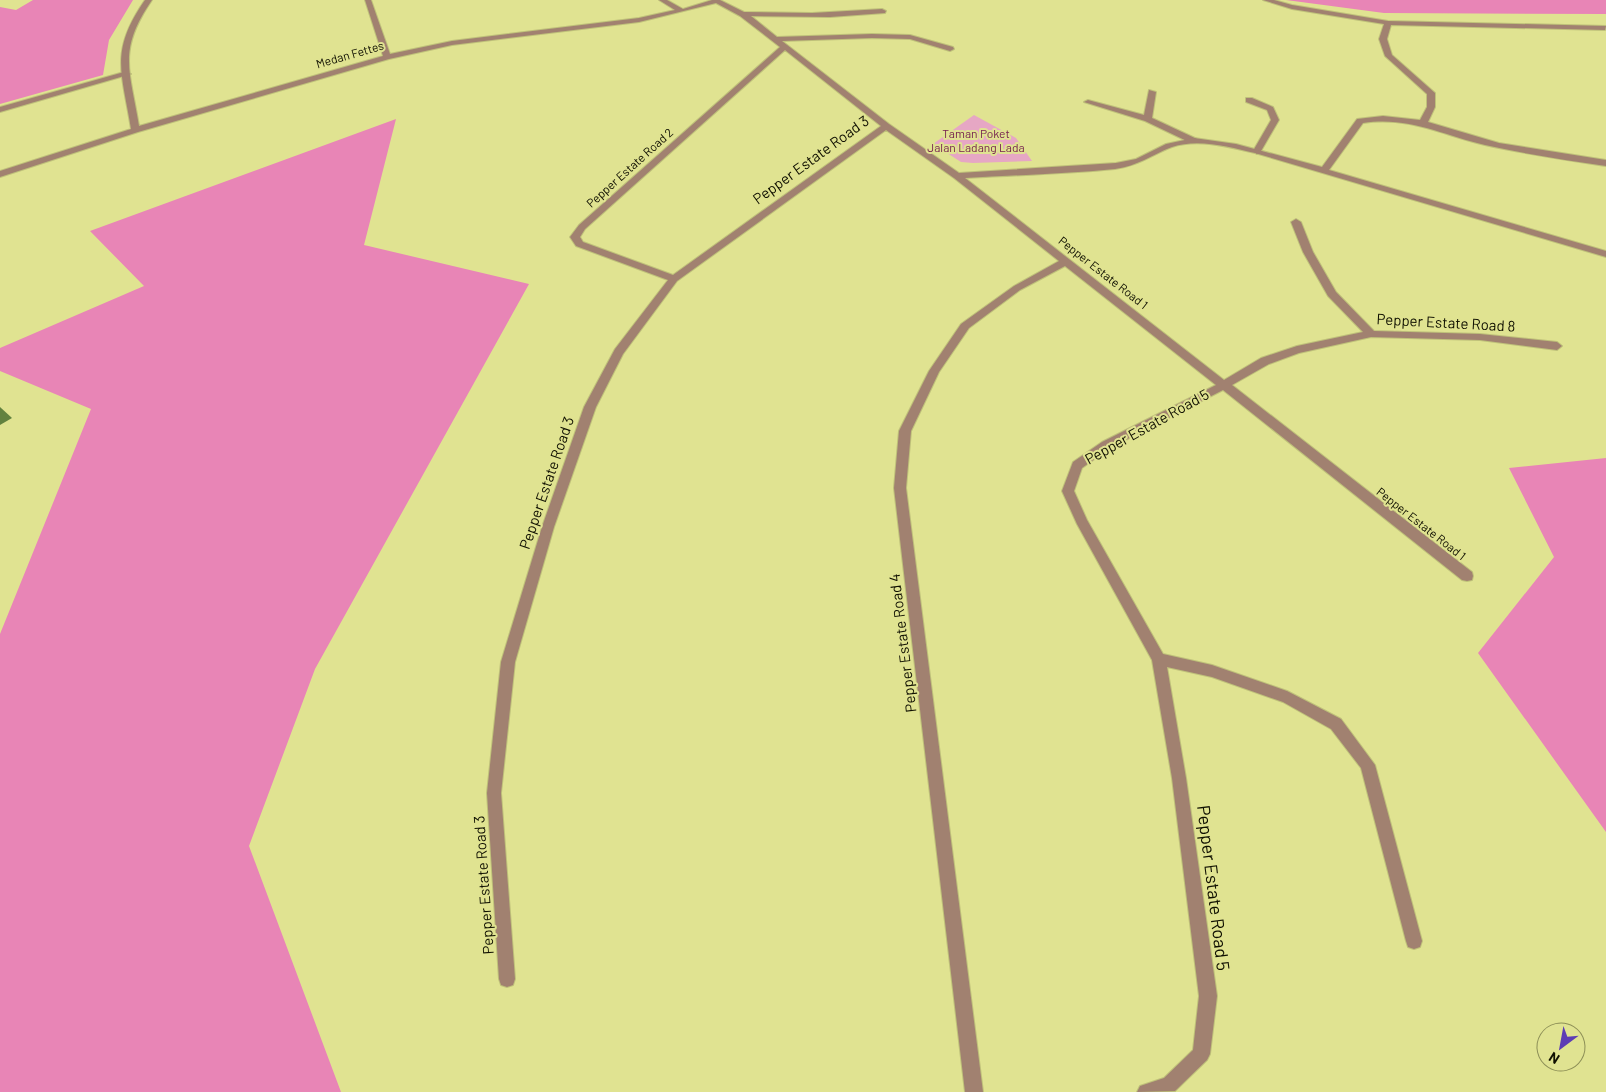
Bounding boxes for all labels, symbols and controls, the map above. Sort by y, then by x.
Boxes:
street label: Medan Fettes [314,38,385,70]
street label: Pepper Estate Road 3 [749,111,872,207]
street label: Pepper Estate Road 2 [583,125,675,210]
park label: Taman Poket Jalan Ladang Lada [927,126,1025,154]
street label: Pepper Estate Road 1 [1056,233,1151,311]
street label: Pepper Estate Road 8 [1376,309,1516,335]
street label: Pepper Estate Road 5 [1081,385,1212,468]
street label: Pepper Estate Road 3 [515,414,577,551]
street label: Pepper Estate Road 1 [1374,484,1469,562]
street label: Pepper Estate Road 4 [885,573,919,713]
street label: Pepper Estate Road 5 [1193,804,1235,972]
street label: Pepper Estate Road 3 [469,815,497,955]
north arrow [1536,1022,1586,1072]
text: N [1545,1049,1562,1068]

